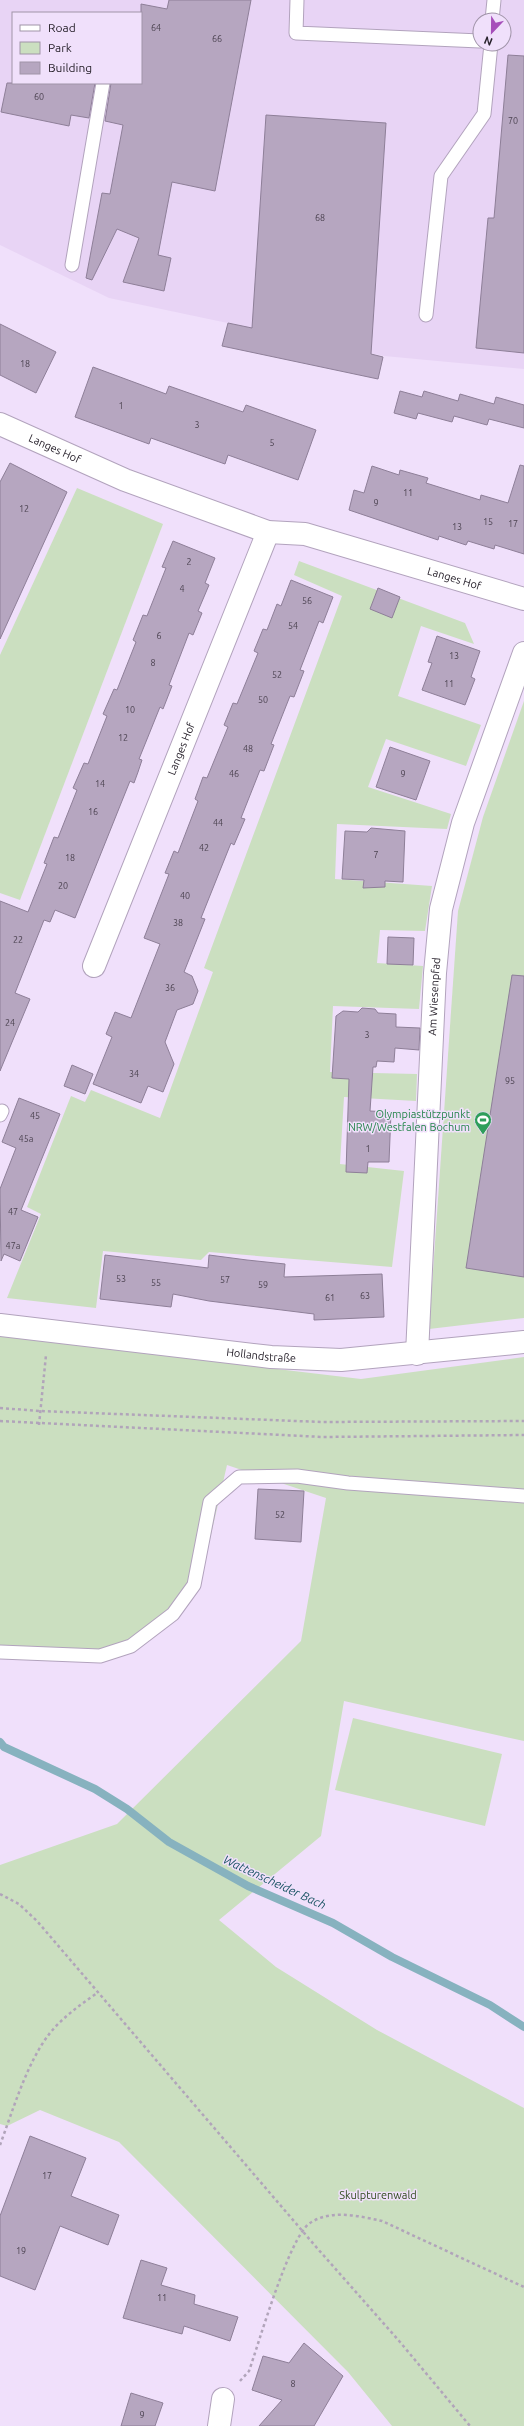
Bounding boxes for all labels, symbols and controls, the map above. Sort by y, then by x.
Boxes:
legend [12,12,142,84]
north arrow [472,12,512,52]
text: Road [48,21,76,34]
house number: 64 [151,23,161,33]
house number: 66 [212,34,222,44]
text: N [482,34,494,48]
text: Park [48,41,72,54]
text: Building [48,61,92,74]
house number: 60 [34,92,44,102]
house number: 70 [508,116,518,126]
house number: 68 [315,213,325,223]
house number: 18 [20,359,30,369]
house number: 1 [118,401,124,411]
house number: 3 [194,420,200,430]
street label: Langes Hof [27,432,83,466]
house number: 5 [269,438,275,448]
house number: 11 [403,488,413,498]
house number: 9 [373,498,379,508]
house number: 12 [19,504,29,514]
house number: 15 [483,517,493,527]
house number: 17 [508,519,518,529]
house number: 13 [452,522,462,532]
house number: 2 [186,557,192,567]
street label: Langes Hof [426,565,483,592]
house number: 4 [179,584,185,594]
house number: 56 [302,596,312,606]
house number: 54 [288,621,298,631]
house number: 6 [156,631,162,641]
house number: 13 [449,651,459,661]
house number: 8 [150,658,156,668]
house number: 52 [272,670,282,680]
house number: 11 [444,679,454,689]
house number: 50 [258,695,268,705]
house number: 10 [125,705,135,715]
street label: Langes Hof [165,720,197,777]
house number: 12 [118,733,128,743]
house number: 48 [243,744,253,754]
house number: 46 [229,769,239,779]
house number: 9 [400,769,406,779]
house number: 14 [95,779,105,789]
house number: 16 [88,807,98,817]
house number: 44 [213,818,223,828]
house number: 42 [199,843,209,853]
house number: 7 [373,850,379,860]
house number: 18 [65,853,75,863]
house number: 20 [58,881,68,891]
house number: 40 [180,891,190,901]
house number: 38 [173,918,183,928]
house number: 22 [13,935,23,945]
street label: Am Wiesenpfad [426,957,442,1036]
house number: 36 [165,983,175,993]
house number: 24 [5,1018,15,1028]
house number: 3 [364,1030,370,1040]
house number: 34 [129,1069,139,1079]
house number: 95 [505,1076,515,1086]
place label: Olympiastützpunkt NRW/Westfalen Bochum [348,1108,471,1133]
sports icon: Olympiastützpunkt NRW/Westfalen Bochum [473,1110,493,1135]
house number: 45 [30,1111,40,1121]
house number: 45a [19,1134,33,1144]
house number: 1 [365,1144,371,1154]
house number: 47 [8,1207,18,1217]
house number: 47a [6,1241,20,1251]
house number: 53 [116,1274,126,1284]
house number: 57 [220,1275,230,1285]
house number: 55 [151,1278,161,1288]
house number: 59 [258,1280,268,1290]
house number: 63 [360,1291,370,1301]
house number: 61 [325,1293,335,1303]
street label: Hollandstraße [226,1346,296,1364]
house number: 52 [275,1510,285,1520]
water label: Wattenscheider Bach [222,1853,328,1911]
house number: 17 [42,2171,52,2181]
park label: Skulpturenwald [339,2189,417,2201]
house number: 19 [16,2246,26,2256]
house number: 11 [157,2293,167,2303]
house number: 8 [290,2379,296,2389]
house number: 9 [139,2410,145,2420]

